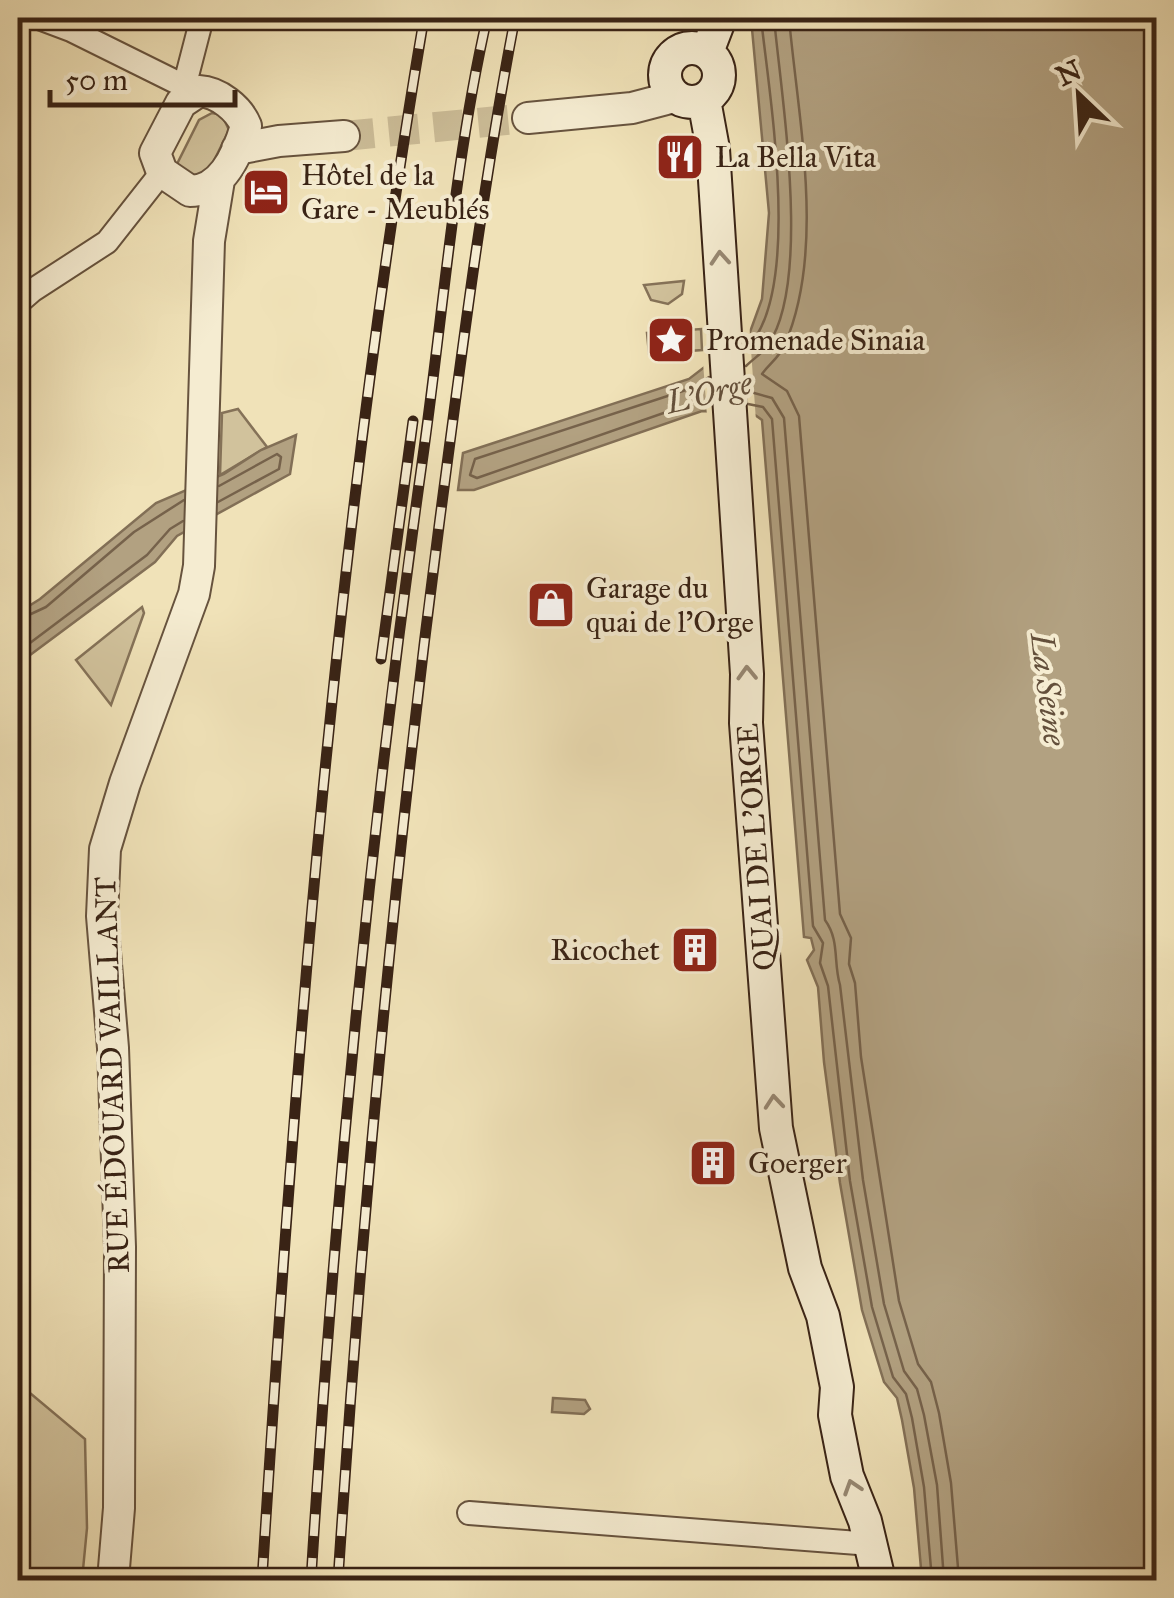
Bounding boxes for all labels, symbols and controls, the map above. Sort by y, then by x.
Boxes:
scale bar [50,45,235,107]
north arrow [1029,45,1129,145]
text: N [1050,52,1087,94]
text: 50 m [65,62,128,98]
restaurant icon: La Bella Vita [654,131,706,183]
place label: La Bella Vita [715,139,877,175]
place label: Hôtel de la Gare - Meublés [301,157,489,227]
hotel icon: Hôtel de la Gare - Meublés [240,166,292,218]
one-way arrow [710,249,731,265]
place icon: Promenade Sinaia [645,314,697,366]
place label: Promenade Sinaia [706,322,926,358]
water label: L'Orge [660,363,757,423]
place label: Garage du quai de l'Orge [586,570,754,640]
shop icon: Garage du quai de l'Orge [525,579,577,631]
water label: La Seine [1022,629,1074,749]
one-way arrow [736,665,757,681]
street label: QUAI DE L'ORGE [729,722,783,972]
street label: RUE ÉDOUARD VAILLANT [86,876,137,1274]
building icon: Ricochet [669,924,721,976]
place label: Ricochet [550,932,660,968]
one-way arrow [764,1094,786,1110]
building icon: Goerger [687,1137,739,1189]
place label: Goerger [748,1145,848,1181]
one-way arrow [843,1480,863,1497]

